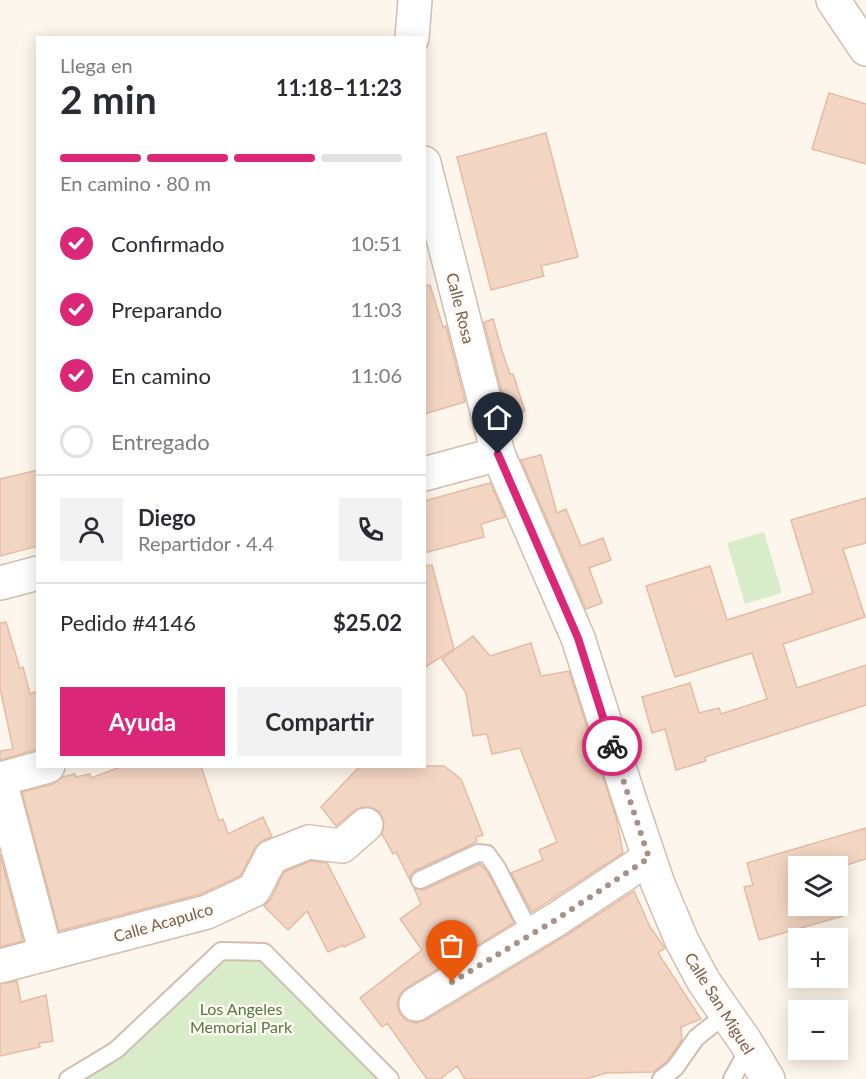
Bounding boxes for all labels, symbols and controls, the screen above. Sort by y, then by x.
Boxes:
text: Llega en [60,53,133,77]
text: 11:18–11:23 [276,74,402,101]
text: 2 min [60,76,157,122]
text: En camino · 80 m [60,171,211,195]
icon: check [60,227,93,260]
text: Confirmado [111,230,224,257]
text: 10:51 [351,231,402,255]
street label: Calle Rosa [443,271,479,345]
icon: check [60,293,93,326]
text: Preparando [111,296,222,323]
text: 11:03 [351,297,402,321]
icon: check [60,359,93,392]
text: En camino [111,362,211,389]
text: 11:06 [351,363,402,387]
pin [472,392,523,454]
icon: home [481,401,514,434]
text: Entregado [111,428,210,455]
button: person [60,498,123,561]
button: phone [339,498,402,561]
text: Diego [138,504,196,531]
text: Repartidor · 4.4 [138,531,274,555]
text: Pedido #4146 [60,609,196,636]
text: $25.02 [333,609,402,636]
button: Ayuda [60,687,225,756]
button: Compartir [237,687,402,756]
courier [582,716,642,776]
icon: bike [596,730,629,763]
map controls [788,856,848,1060]
button: layers [788,856,848,916]
street label: Calle Acapulco [111,899,215,945]
pin [426,920,477,982]
button: + [788,928,848,988]
icon: bag [435,929,468,962]
street label: Calle San Miguel [681,949,759,1057]
park label: Los Angeles Memorial Park [190,999,293,1036]
button: − [788,1000,848,1060]

